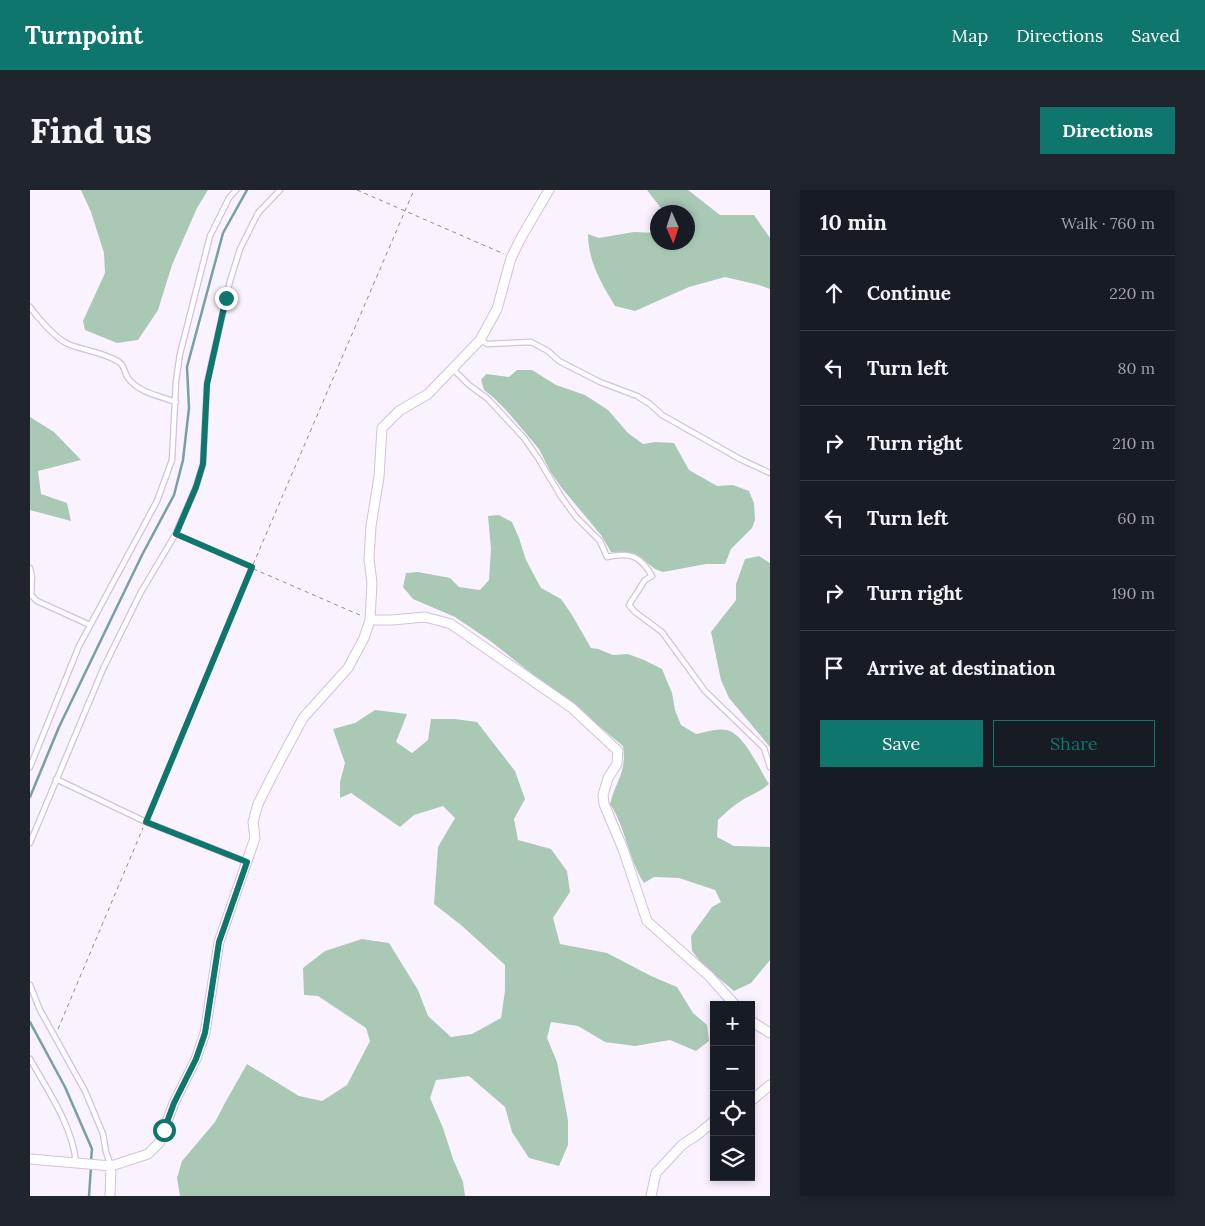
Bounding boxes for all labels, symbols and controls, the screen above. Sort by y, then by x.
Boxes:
text: Turnpoint [25,20,143,51]
text: Map [952,24,988,47]
text: Directions [1016,24,1103,47]
text: Saved [1131,24,1180,47]
button: Directions [1040,107,1175,154]
text: Find us [30,108,152,153]
north arrow [650,205,695,250]
text: 10 min [820,209,887,236]
text: Walk · 760 m [1061,213,1155,233]
icon: ahead [820,279,848,307]
text: Continue [867,281,951,305]
text: 220 m [1109,283,1155,303]
route end [215,287,238,310]
icon: left [820,354,848,382]
text: Turn left [867,356,948,380]
text: 80 m [1118,358,1155,378]
icon: right [820,429,848,457]
text: Turn right [867,431,963,455]
text: 210 m [1112,433,1155,453]
icon: left [820,504,848,532]
text: Turn left [867,506,948,530]
text: 60 m [1117,508,1155,528]
icon: right [820,579,848,607]
text: Turn right [867,581,963,605]
text: 190 m [1111,583,1155,603]
icon: arrive [820,654,848,682]
text: Arrive at destination [867,656,1056,680]
button: Save [820,720,983,767]
button: Share [993,720,1155,767]
map controls [710,1001,755,1181]
button: + [710,1001,755,1046]
button: − [710,1046,755,1091]
button: locate [710,1091,755,1136]
route start [153,1119,176,1142]
button: layers [710,1136,755,1181]

